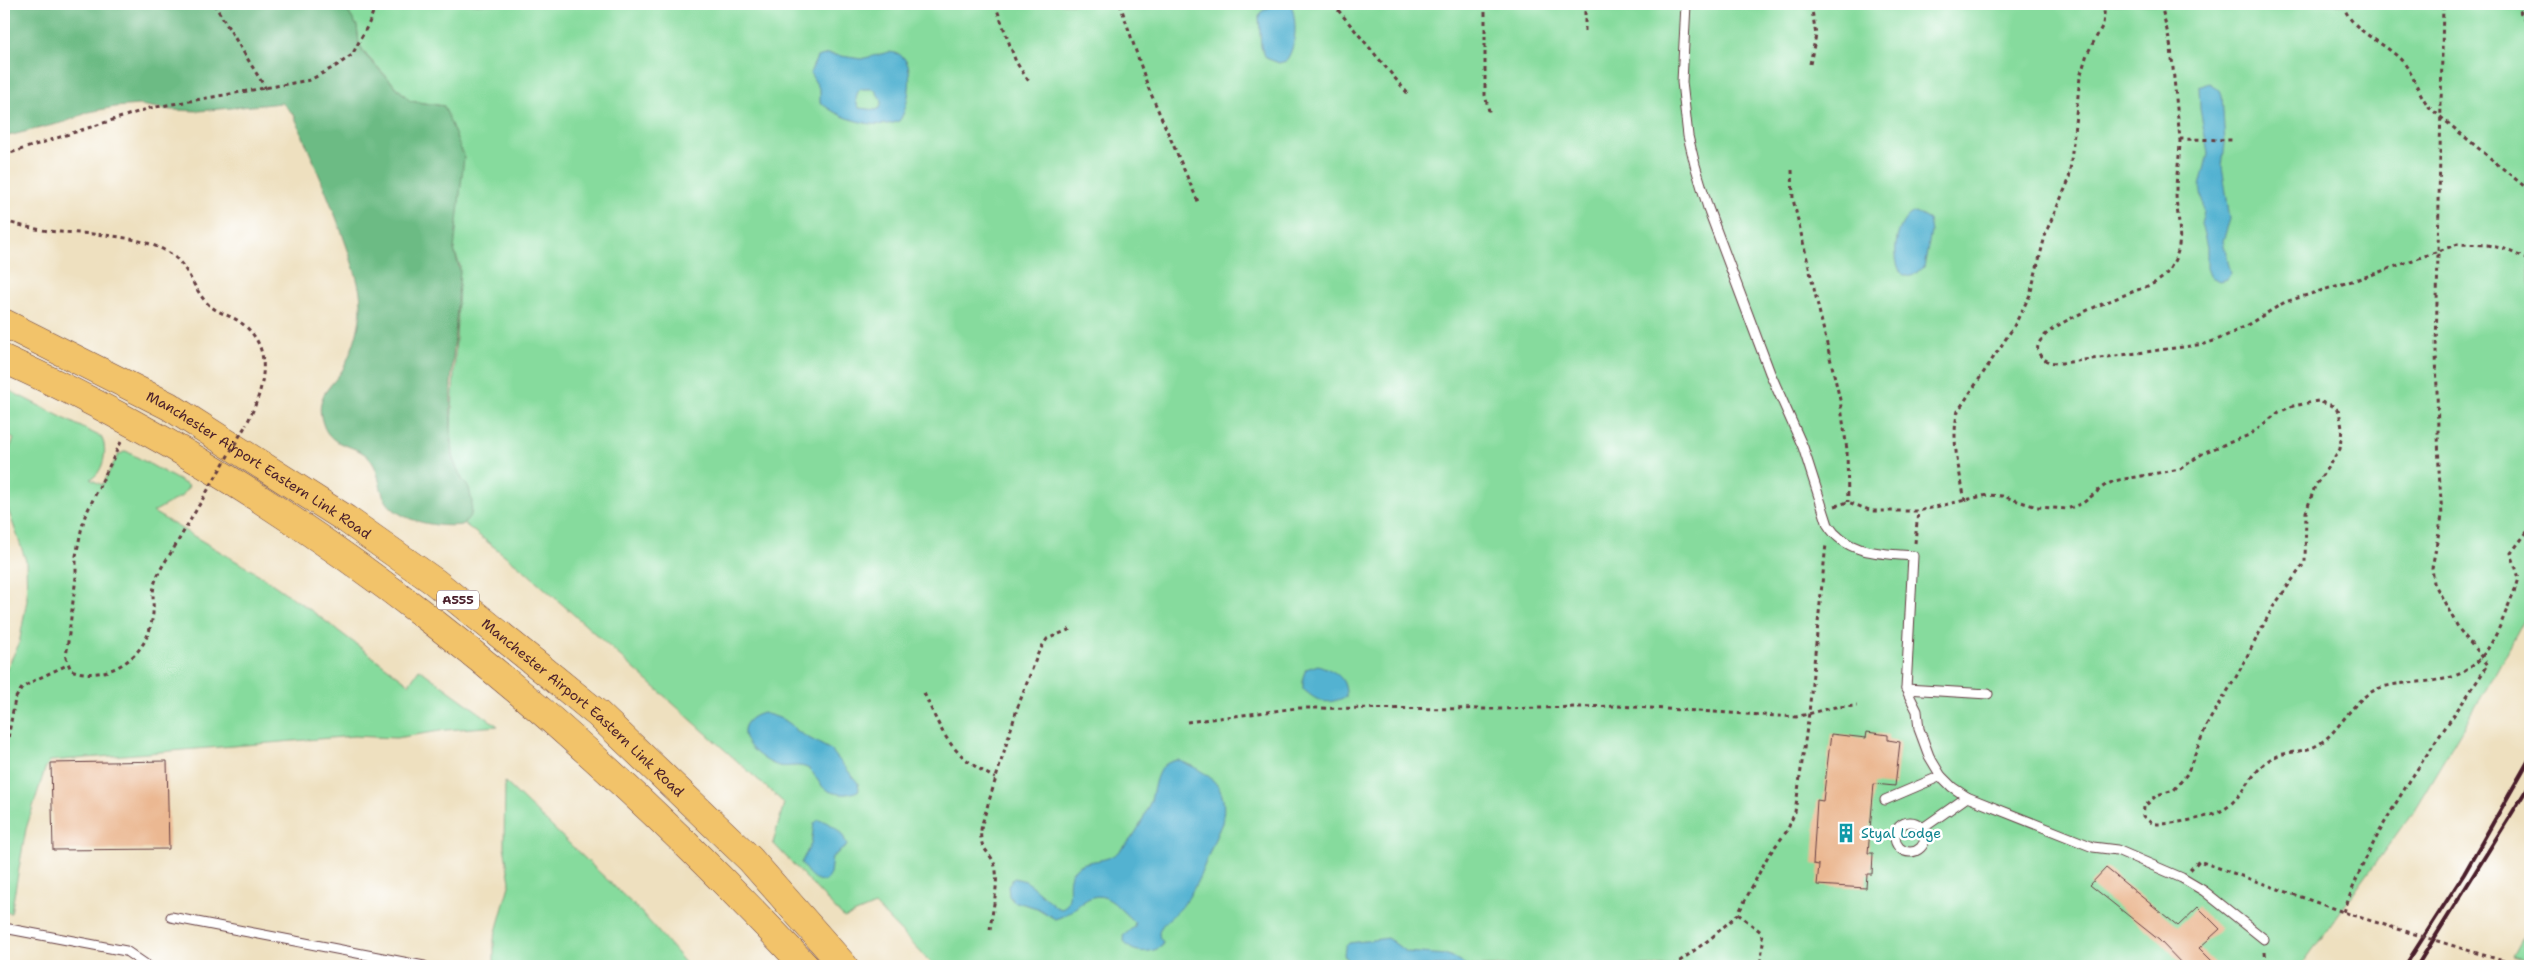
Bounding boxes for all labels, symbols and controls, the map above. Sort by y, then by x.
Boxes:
street label: Manchester Airport Eastern Link Road [143,387,375,543]
road number: A555 [437,590,479,610]
street label: Manchester Airport Eastern Link Road [478,614,688,801]
building icon: Styal Lodge [1835,822,1857,844]
place label: Styal Lodge [1861,824,1941,842]

